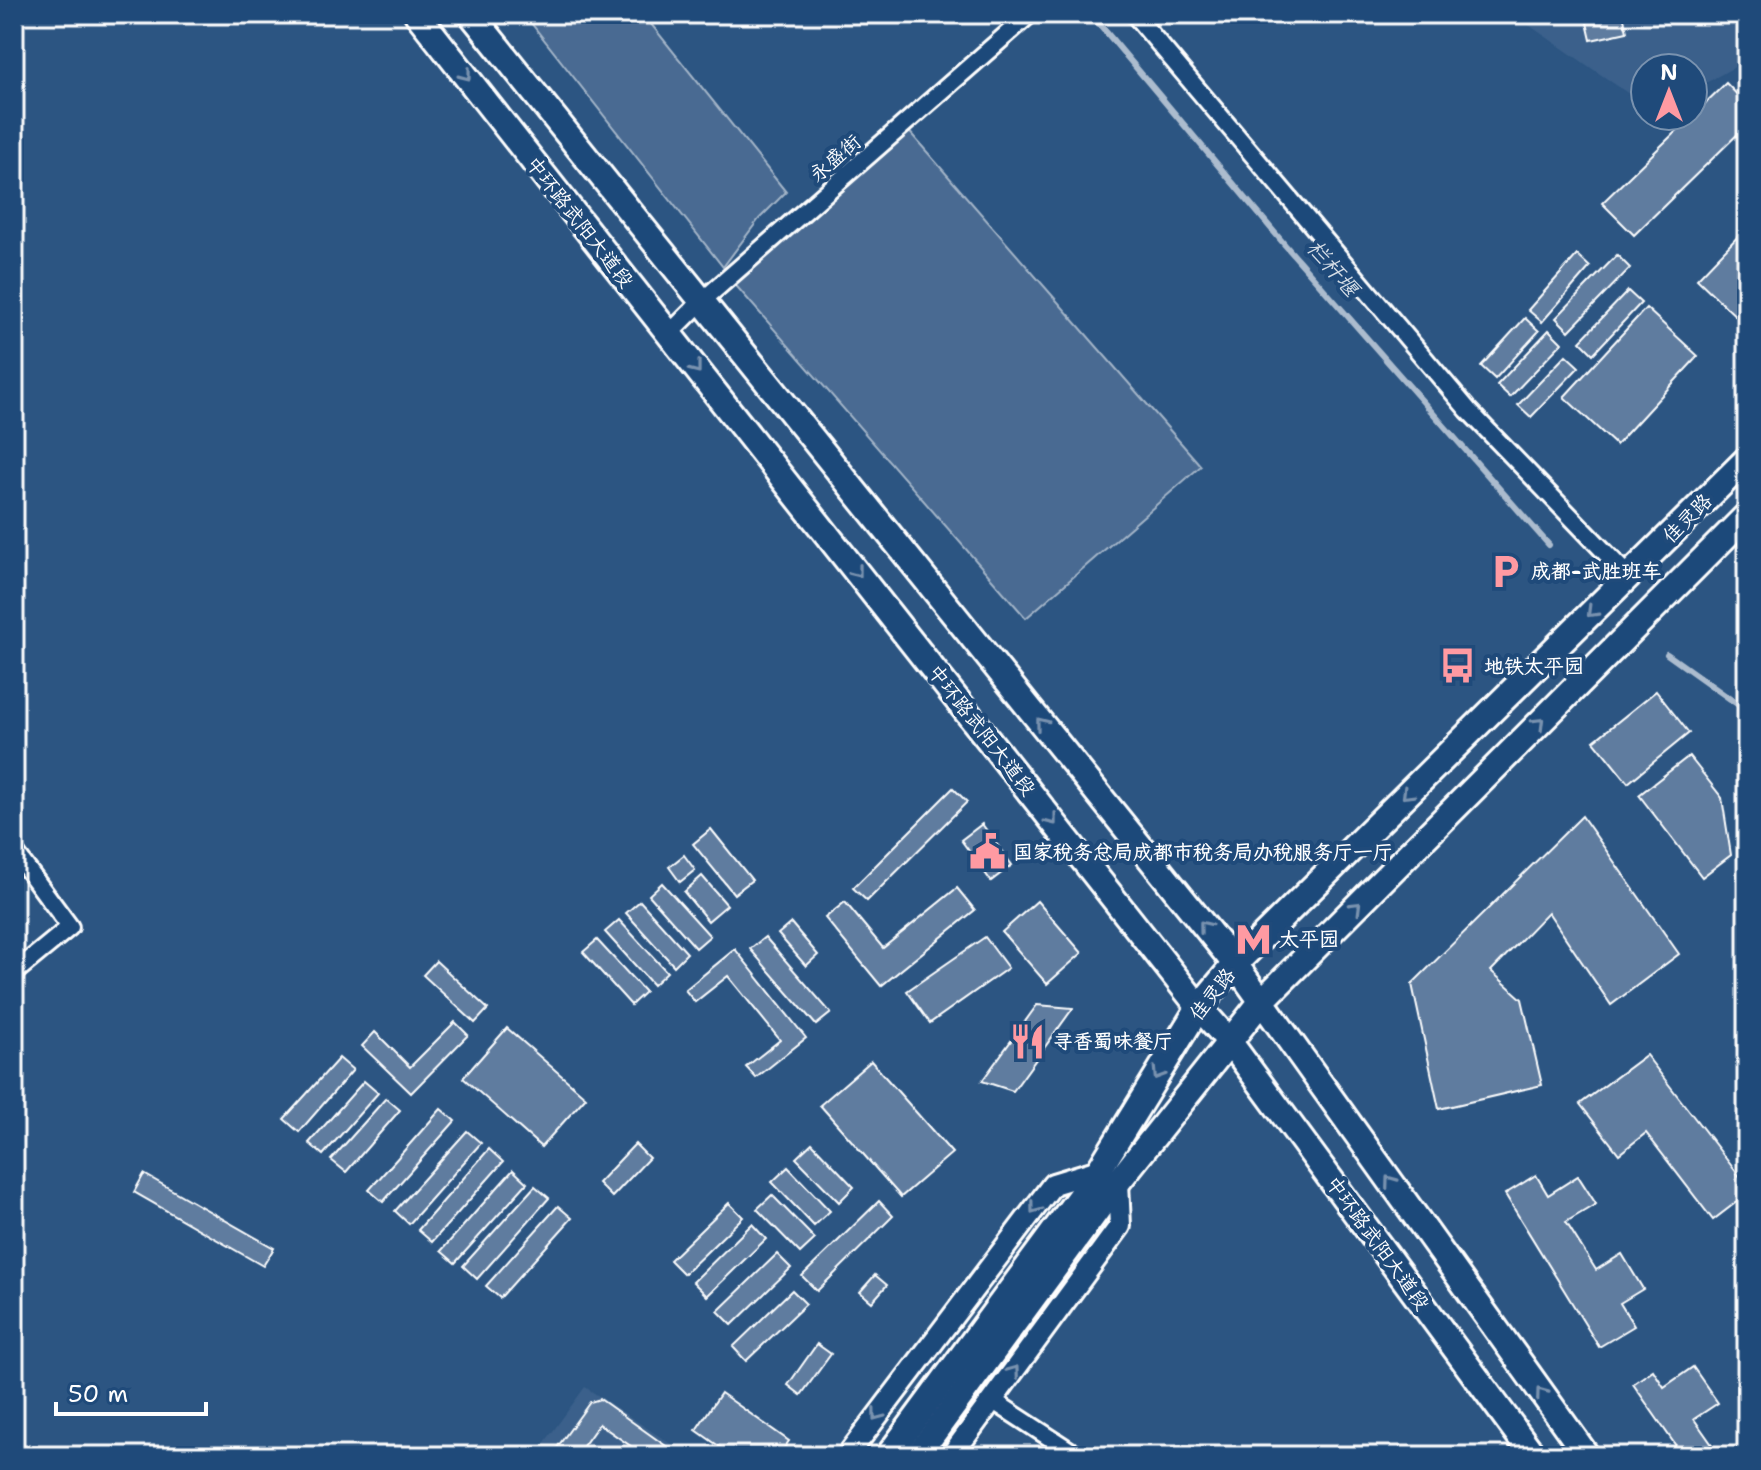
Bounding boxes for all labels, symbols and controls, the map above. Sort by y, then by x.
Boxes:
north arrow [1629,52,1709,132]
text: N [1660,58,1678,87]
one-way arrow [456,66,470,81]
street label: 永盛街 [804,129,866,187]
street label: 中环路武阳大道段 [521,151,639,293]
water label: 栏杆堰 [1300,234,1368,305]
one-way arrow [686,359,700,374]
street label: 佳灵路 [1657,487,1718,548]
parking icon: 成都-武胜班车 [1486,552,1524,590]
place label: 成都-武胜班车 [1531,558,1661,584]
one-way arrow [847,563,861,578]
one-way arrow [1587,603,1601,617]
bus stop icon: 地铁太平园 [1439,647,1477,685]
place label: 地铁太平园 [1484,653,1584,679]
street label: 中环路武阳大道段 [923,659,1041,801]
one-way arrow [1036,718,1051,732]
one-way arrow [1530,718,1545,732]
one-way arrow [1402,785,1416,800]
one-way arrow [1043,811,1057,826]
public building icon: 国家税务总局成都市税务局办税服务厅一厅 [968,833,1006,871]
place label: 国家税务总局成都市税务局办税服务厅一厅 [1013,839,1393,865]
one-way arrow [1347,902,1361,916]
metro station icon: 太平园 [1234,920,1272,958]
one-way arrow [1199,921,1214,935]
place label: 太平园 [1279,926,1339,952]
street label: 佳灵路 [1183,962,1241,1026]
restaurant icon: 寻香蜀味餐厅 [1008,1022,1046,1060]
place label: 寻香蜀味餐厅 [1053,1028,1173,1054]
one-way arrow [1153,1065,1168,1079]
street label: 中环路武阳大道段 [1320,1171,1436,1315]
one-way arrow [1385,1176,1400,1190]
one-way arrow [1030,1199,1044,1214]
one-way arrow [1004,1365,1018,1379]
scale bar [56,1366,206,1416]
text: 50 m [68,1378,128,1410]
one-way arrow [1536,1387,1551,1401]
one-way arrow [873,1406,887,1421]

